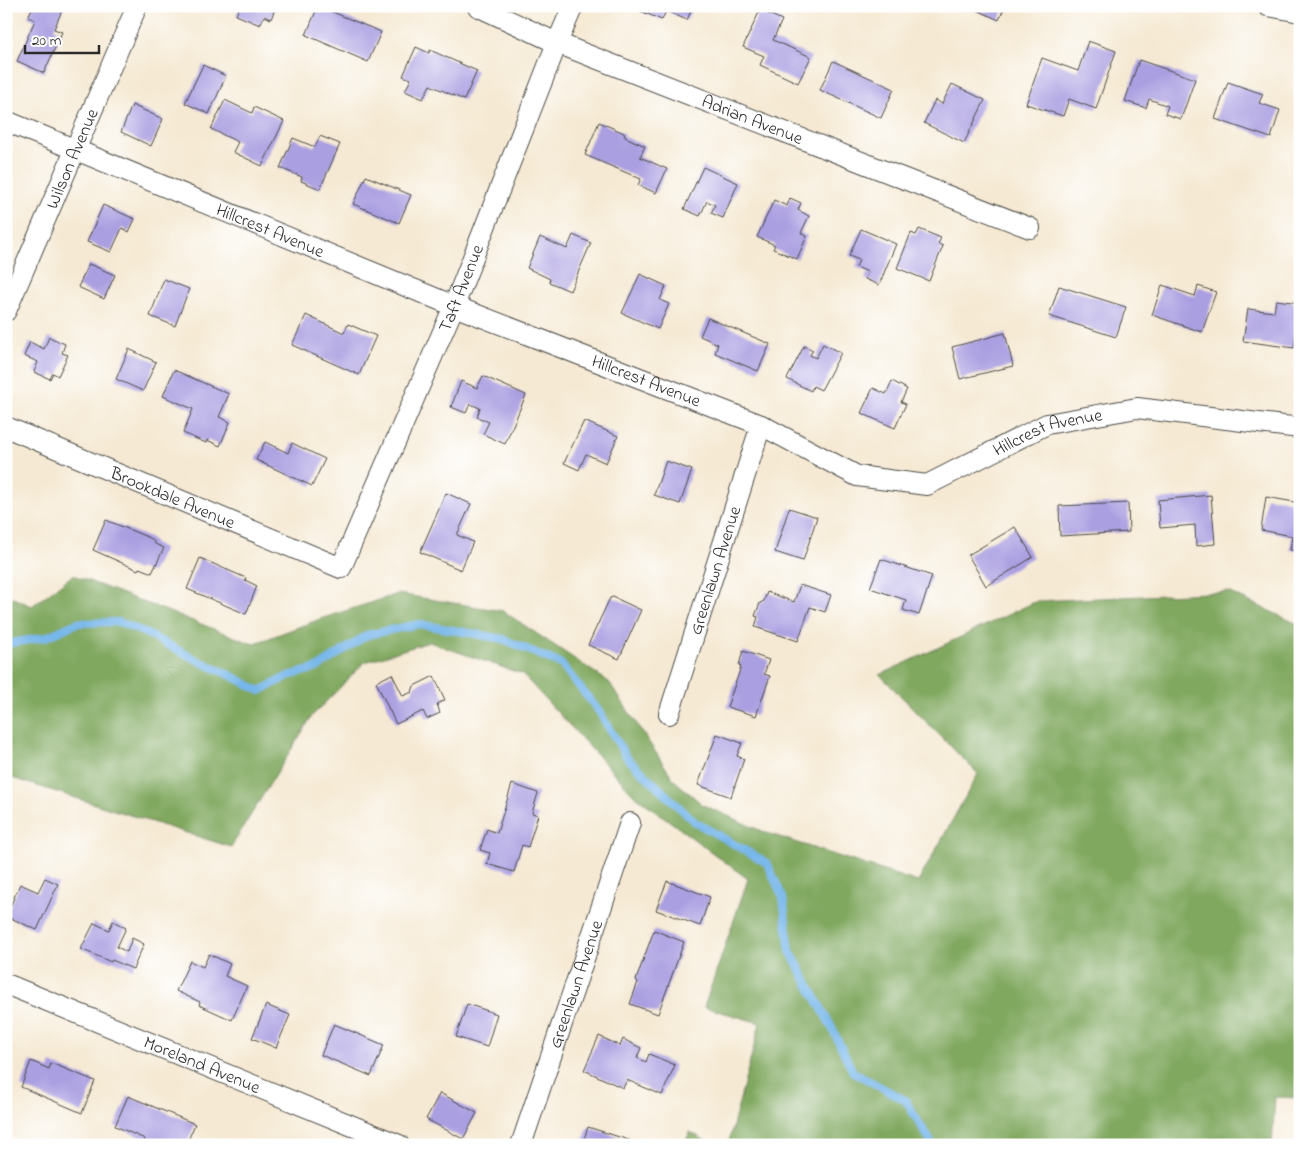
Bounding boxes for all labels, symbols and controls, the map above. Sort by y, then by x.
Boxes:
scale bar [25,22,99,54]
text: 20 m [32,30,62,52]
street label: Adrian Avenue [697,90,807,153]
street label: Wilson Avenue [40,104,107,214]
street label: Hillcrest Avenue [211,198,329,266]
street label: Taft Avenue [433,240,492,337]
street label: Hillcrest Avenue [587,350,705,416]
street label: Hillcrest Avenue [989,403,1105,464]
street label: Brookdale Avenue [105,461,239,537]
street label: Greenlawn Avenue [684,502,750,638]
street label: Greenlawn Avenue [544,916,611,1052]
street label: Moreland Avenue [139,1031,265,1102]

